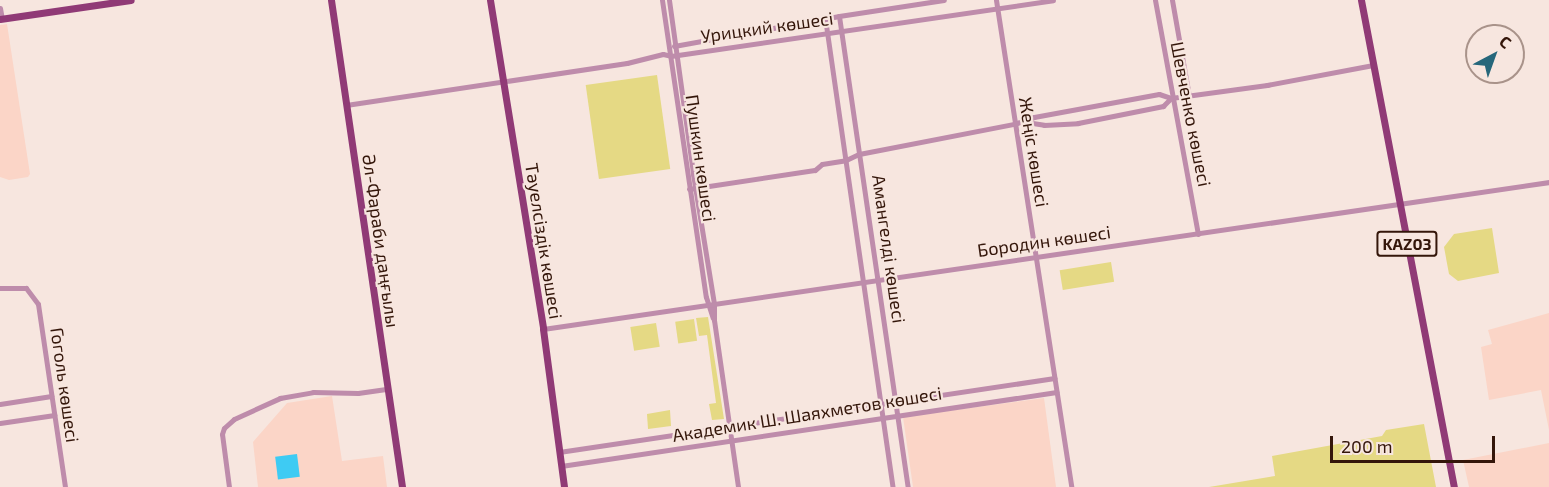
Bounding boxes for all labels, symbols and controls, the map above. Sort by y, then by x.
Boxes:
street label: Урицкий көшесі [699,7,835,47]
north arrow [1465,24,1525,84]
text: С [1496,31,1516,52]
street label: Шевченко көшесі [1166,40,1216,188]
street label: Пушкин көшесі [681,93,721,223]
street label: Жеңіс көшесі [1015,95,1053,209]
street label: Әл-Фараби даңғылы [358,153,404,329]
street label: Тәуелсіздік көшесі [521,161,567,321]
street label: Амангелді көшесі [868,173,910,325]
street label: Бородин көшесі [976,221,1112,261]
road number: KАZ03 [1376,231,1438,257]
street label: Гоголь көшесі [46,326,84,444]
street label: Академик Ш. Шаяхметов көшесі [671,382,943,446]
scale bar [1333,424,1498,462]
text: 200 m [1341,435,1393,457]

